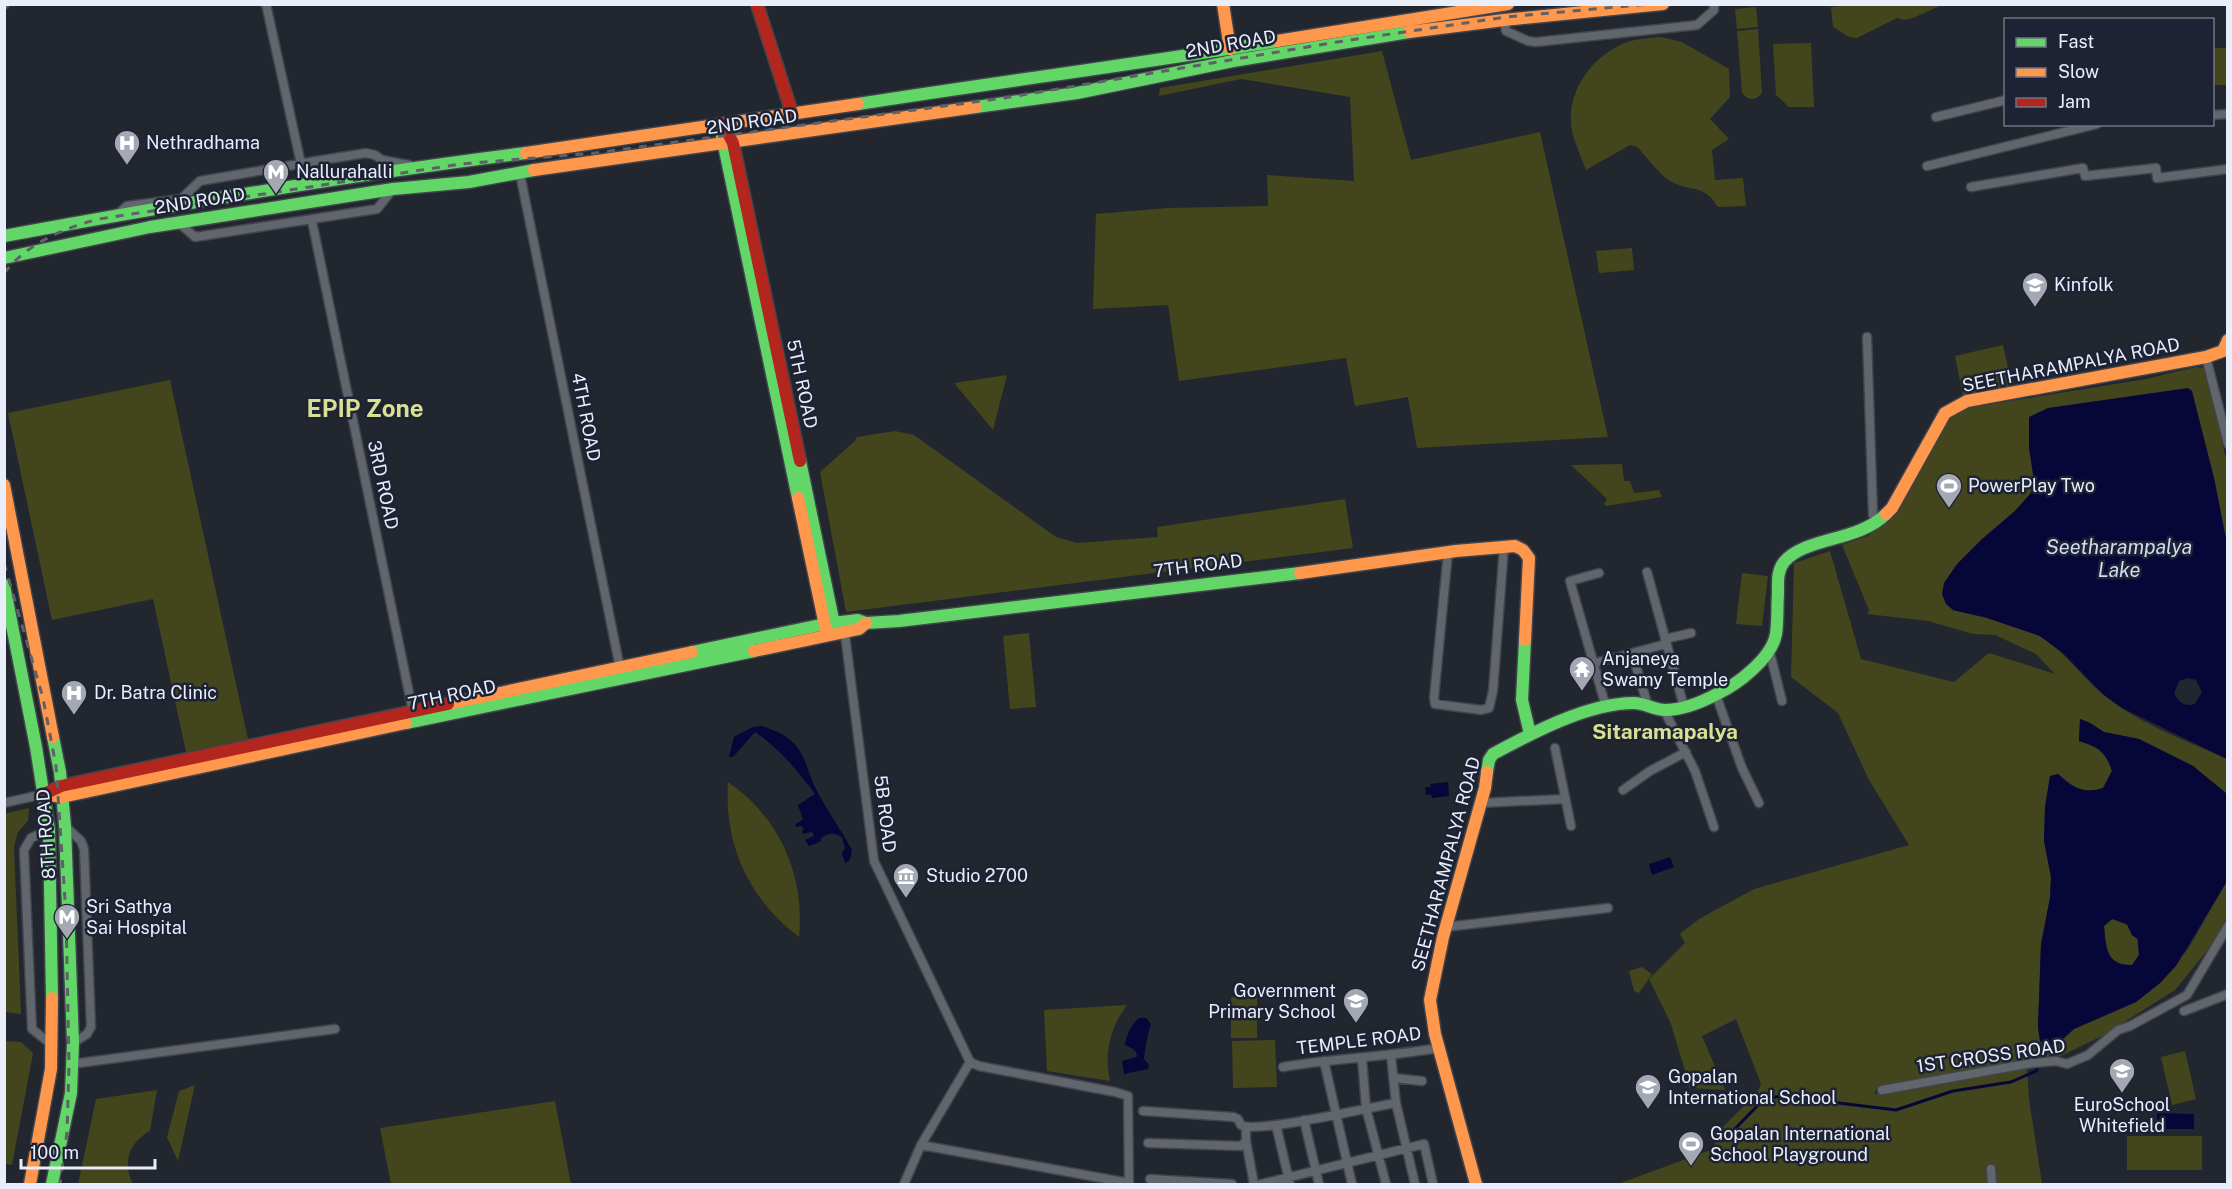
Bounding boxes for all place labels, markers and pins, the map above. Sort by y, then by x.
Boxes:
hospital icon: Nethradhama [112,128,142,166]
place label: Nethradhama [146,132,260,153]
metro station icon: Nallurahalli [261,157,291,195]
place label: Nallurahalli [296,161,392,182]
school or university icon: Kinfolk [2020,270,2050,308]
place label: Kinfolk [2054,274,2114,295]
sports icon: PowerPlay Two [1934,471,1964,509]
place label: PowerPlay Two [1968,475,2095,496]
place label: Anjaneya Swamy Temple [1602,648,1728,690]
temple icon: Anjaneya Swamy Temple [1567,654,1597,692]
hospital icon: Dr. Batra Clinic [59,678,89,716]
place label: Dr. Batra Clinic [94,682,217,703]
museum icon: Studio 2700 [891,861,921,899]
place label: Studio 2700 [926,865,1028,886]
place label: Sri Sathya Sai Hospital [86,896,187,938]
metro station icon: Sri Sathya Sai Hospital [52,902,82,940]
place label: Government Primary School [1208,980,1336,1022]
school or university icon: Government Primary School [1341,986,1371,1024]
school or university icon: EuroSchool Whitefield [2107,1056,2137,1094]
place label: Gopalan International School [1668,1066,1837,1108]
school or university icon: Gopalan International School [1633,1072,1663,1110]
place label: EuroSchool Whitefield [2074,1094,2170,1136]
place label: Gopalan International School Playground [1710,1123,1890,1165]
sports icon: Gopalan International School Playground [1676,1129,1706,1167]

